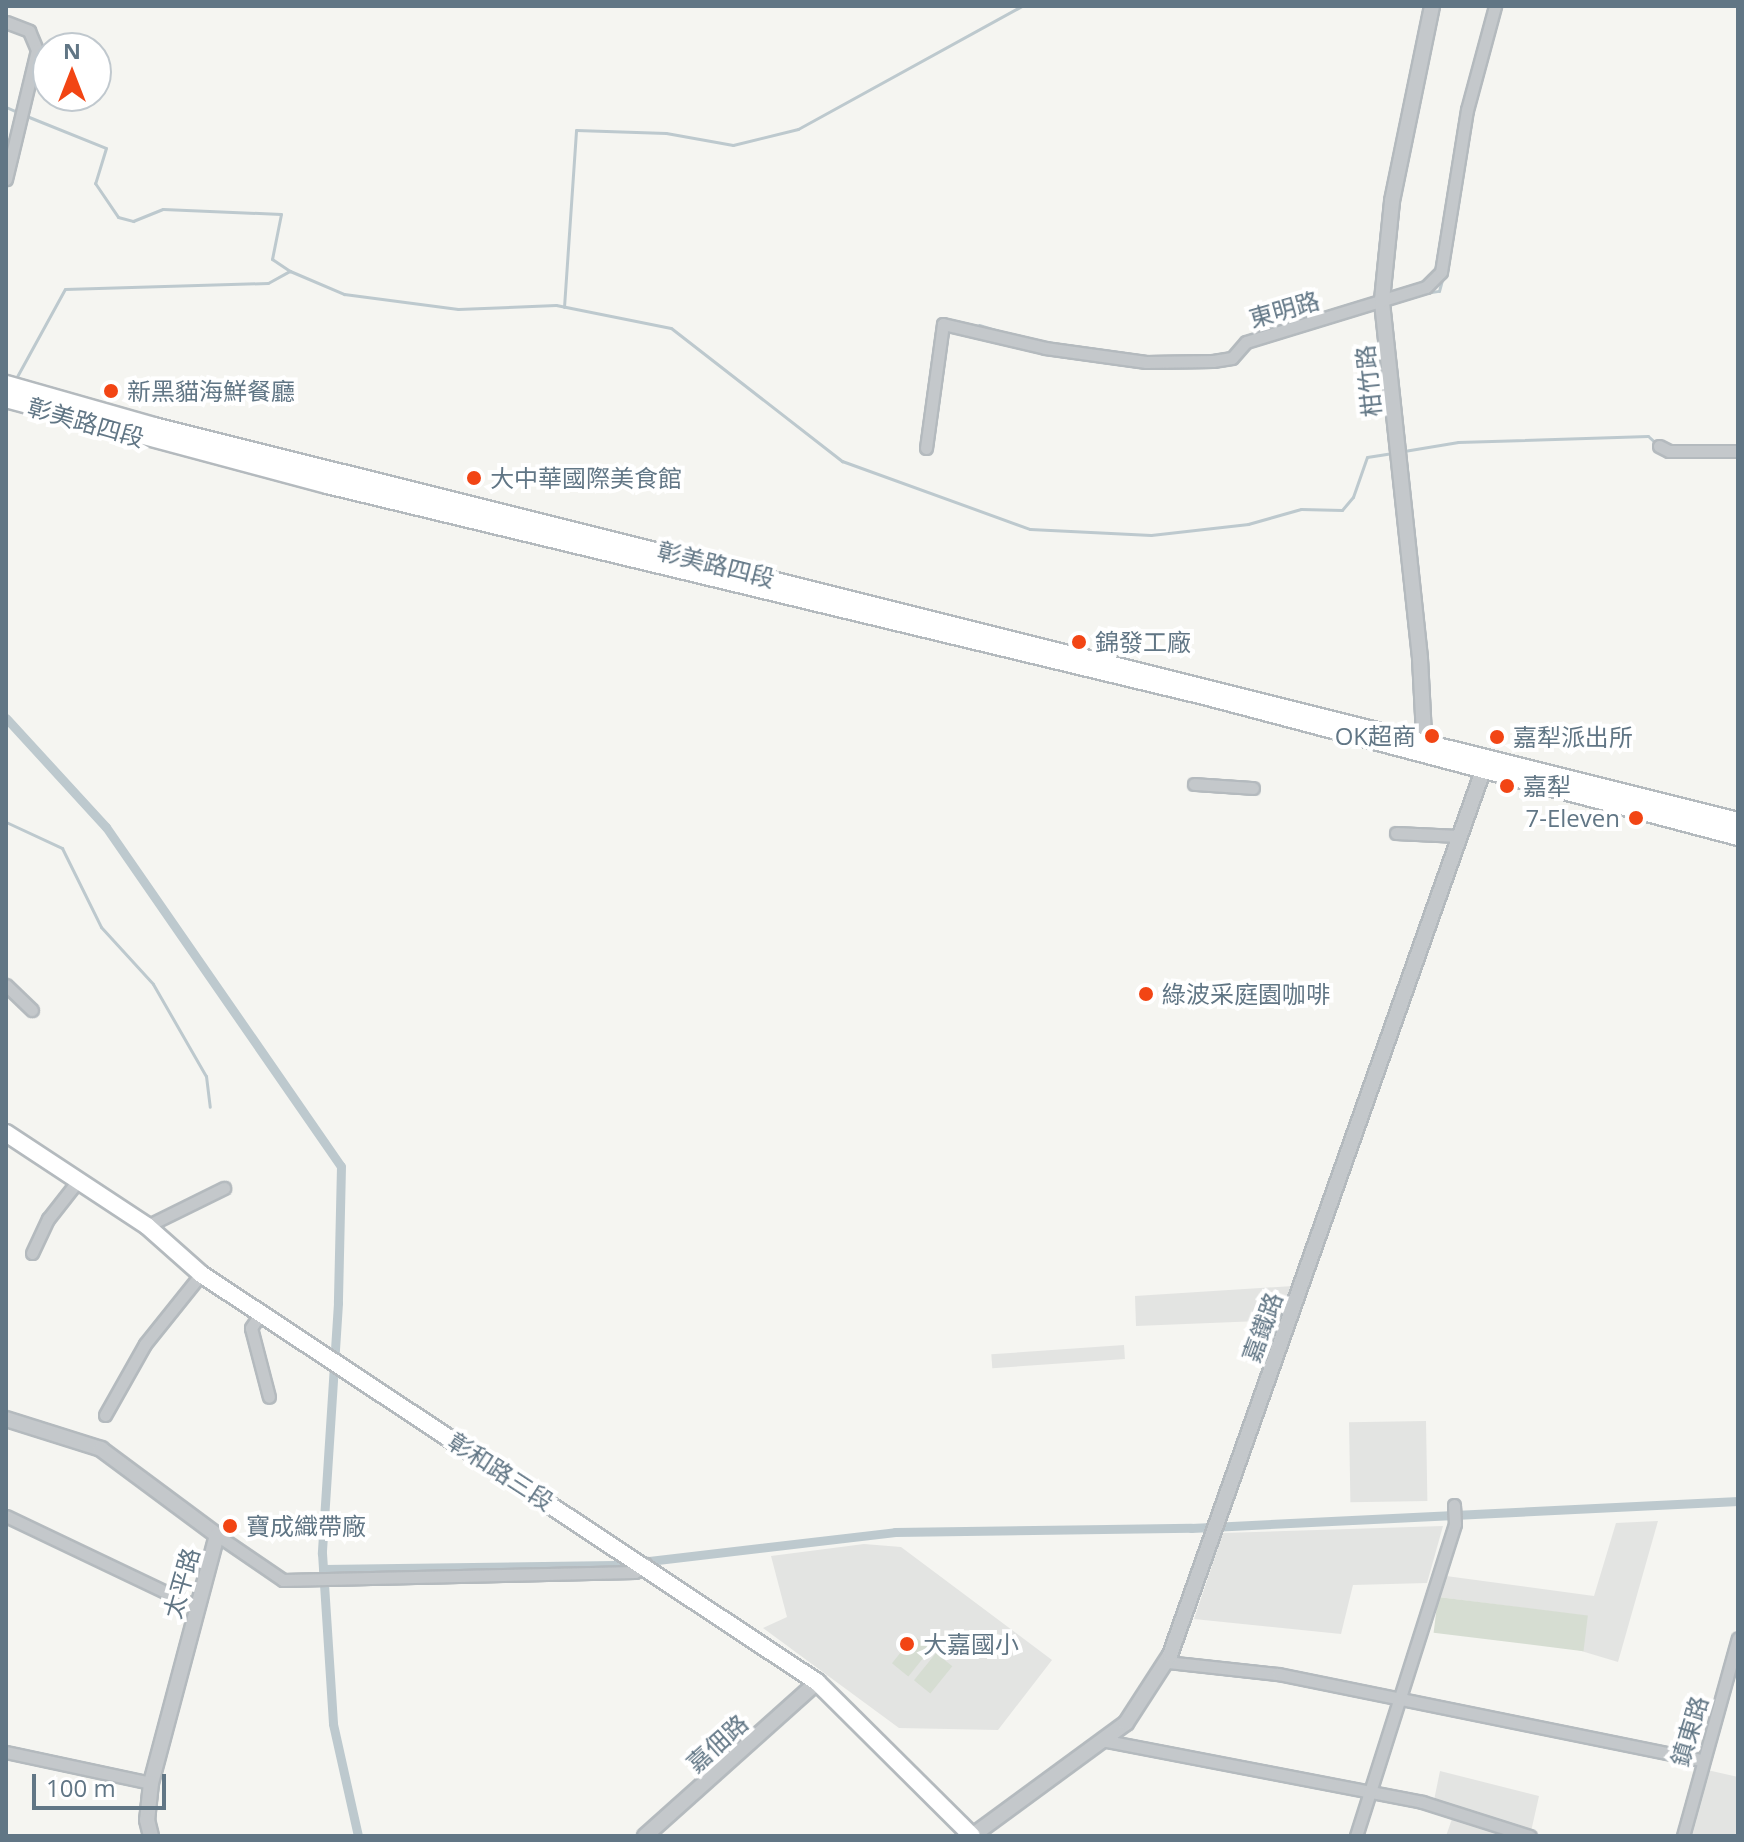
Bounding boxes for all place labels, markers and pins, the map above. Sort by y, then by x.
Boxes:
place label: 新黑貓海鮮餐廳 [127,377,295,405]
marker: 新黑貓海鮮餐廳 [102,382,120,400]
place label: 大中華國際美食館 [490,464,682,492]
marker: 大中華國際美食館 [465,469,483,487]
place label: 錦發工廠 [1095,628,1191,656]
marker: 錦發工廠 [1070,633,1088,651]
place label: OK超商 [1335,722,1416,750]
place label: 嘉犁派出所 [1513,723,1633,751]
marker: OK超商 [1423,727,1441,745]
marker: 嘉犁派出所 [1488,728,1506,746]
place label: 嘉犁 [1523,772,1571,800]
marker: 嘉犁 [1498,777,1516,795]
place label: 7-Eleven [1526,804,1620,832]
marker: 7-Eleven [1627,809,1645,827]
place label: 綠波采庭園咖啡 [1162,980,1330,1008]
marker: 綠波采庭園咖啡 [1137,985,1155,1003]
place label: 寶成織帶廠 [246,1512,366,1540]
marker: 寶成織帶廠 [221,1517,239,1535]
place label: 大嘉國小 [923,1630,1019,1658]
marker: 大嘉國小 [898,1635,916,1653]

